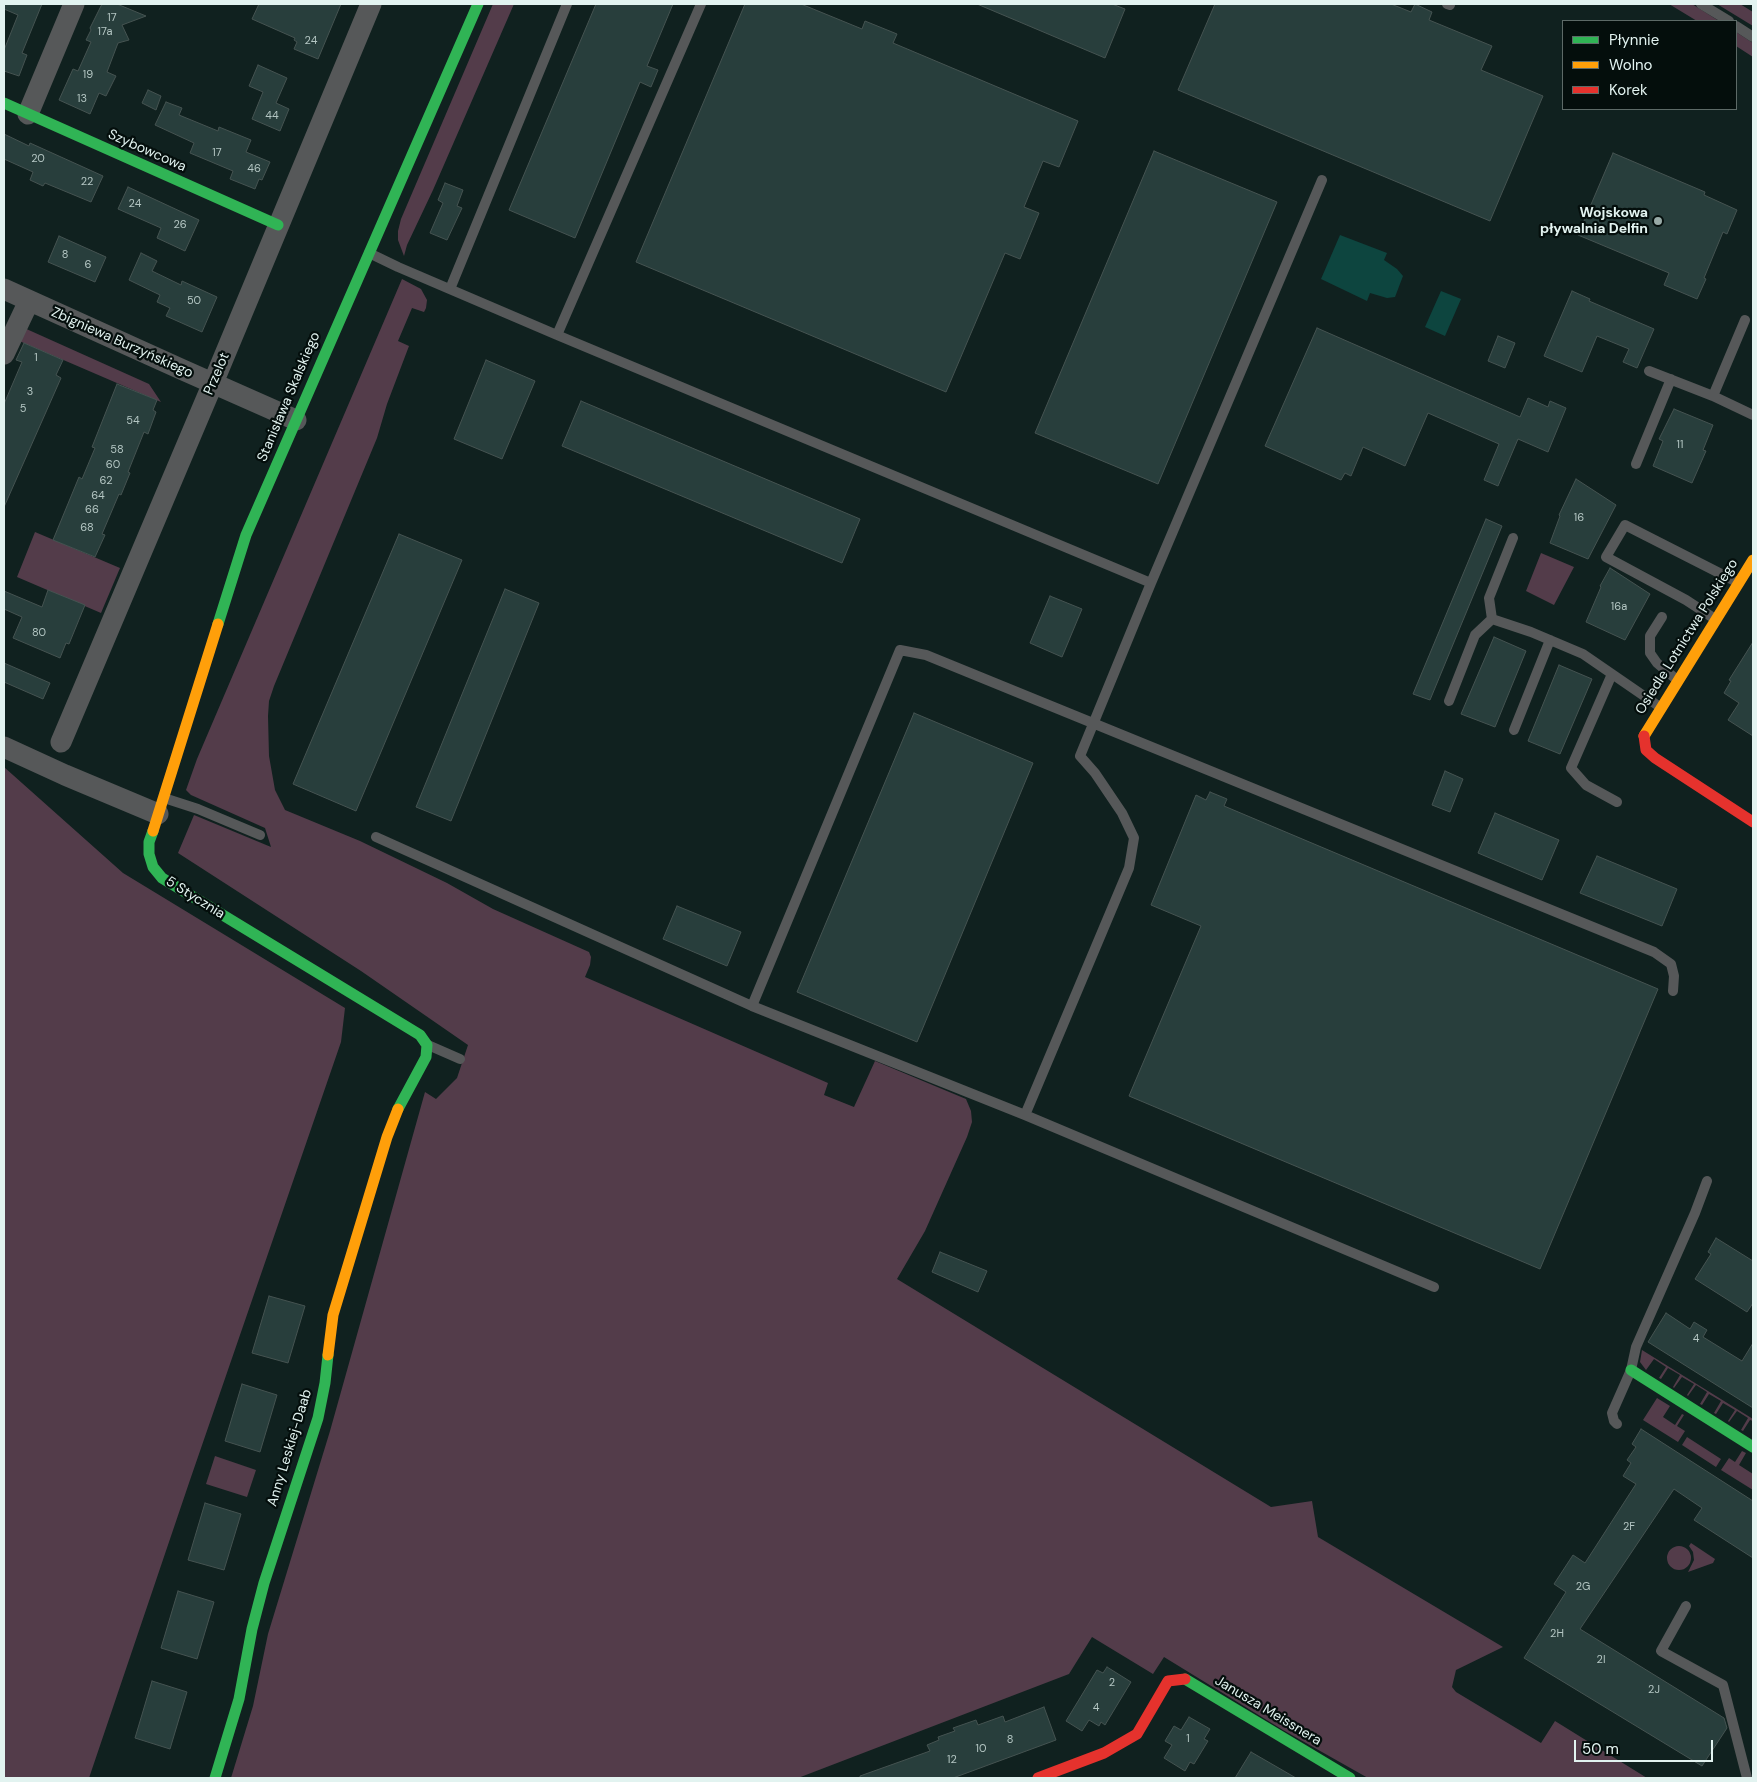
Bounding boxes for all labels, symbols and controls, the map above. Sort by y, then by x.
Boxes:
house number: 17 [107,11,117,25]
legend [1562,20,1737,110]
house number: 17a [98,25,112,39]
text: Płynnie [1609,30,1659,50]
house number: 24 [305,34,317,48]
text: Wolno [1609,55,1653,75]
house number: 19 [83,68,93,82]
text: Korek [1609,80,1648,100]
house number: 13 [77,92,87,106]
house number: 44 [265,109,279,123]
street label: Szybowcowa [105,126,189,176]
house number: 17 [212,146,222,160]
house number: 20 [31,152,45,166]
house number: 46 [247,162,261,176]
house number: 22 [81,175,93,189]
house number: 24 [129,197,141,211]
place label: Wojskowa pływalnia Delfin [1540,205,1648,238]
marker: Wojskowa pływalnia Delfin [1652,215,1664,227]
house number: 26 [173,218,187,232]
house number: 8 [62,248,68,262]
house number: 6 [85,258,91,272]
house number: 50 [187,294,201,308]
street label: Zbigniewa Burzyńskiego [49,304,195,382]
street label: Stanisława Skalskiego [254,330,324,464]
street label: Przelot [201,350,233,398]
house number: 1 [34,351,38,365]
house number: 3 [27,385,33,399]
house number: 5 [20,402,26,416]
house number: 54 [126,414,140,428]
house number: 11 [1677,438,1683,452]
house number: 58 [110,443,124,457]
house number: 60 [106,458,120,472]
house number: 62 [100,474,112,488]
house number: 64 [91,489,105,503]
house number: 66 [85,503,99,517]
house number: 16 [1574,511,1584,525]
house number: 68 [80,521,94,535]
street label: Osiedle Lotnictwa Polskiego [1632,556,1742,718]
house number: 16a [1611,600,1627,614]
house number: 80 [32,626,46,640]
street label: 5 Stycznia [162,873,228,923]
house number: 4 [1693,1332,1699,1346]
street label: Anny Leskiej-Daab [264,1387,316,1509]
house number: 2F [1623,1520,1635,1534]
house number: 2G [1576,1580,1590,1594]
house number: 2H [1550,1627,1564,1641]
house number: 2I [1597,1653,1605,1667]
street label: Janusza Meissnera [1212,1673,1324,1749]
house number: 2 [1109,1676,1115,1690]
house number: 2J [1648,1683,1660,1697]
house number: 4 [1093,1701,1099,1715]
scale bar [1577,1730,1716,1762]
house number: 1 [1186,1732,1190,1746]
house number: 8 [1007,1733,1013,1747]
text: 50 m [1582,1739,1619,1759]
house number: 10 [976,1742,986,1756]
house number: 12 [947,1753,957,1767]

